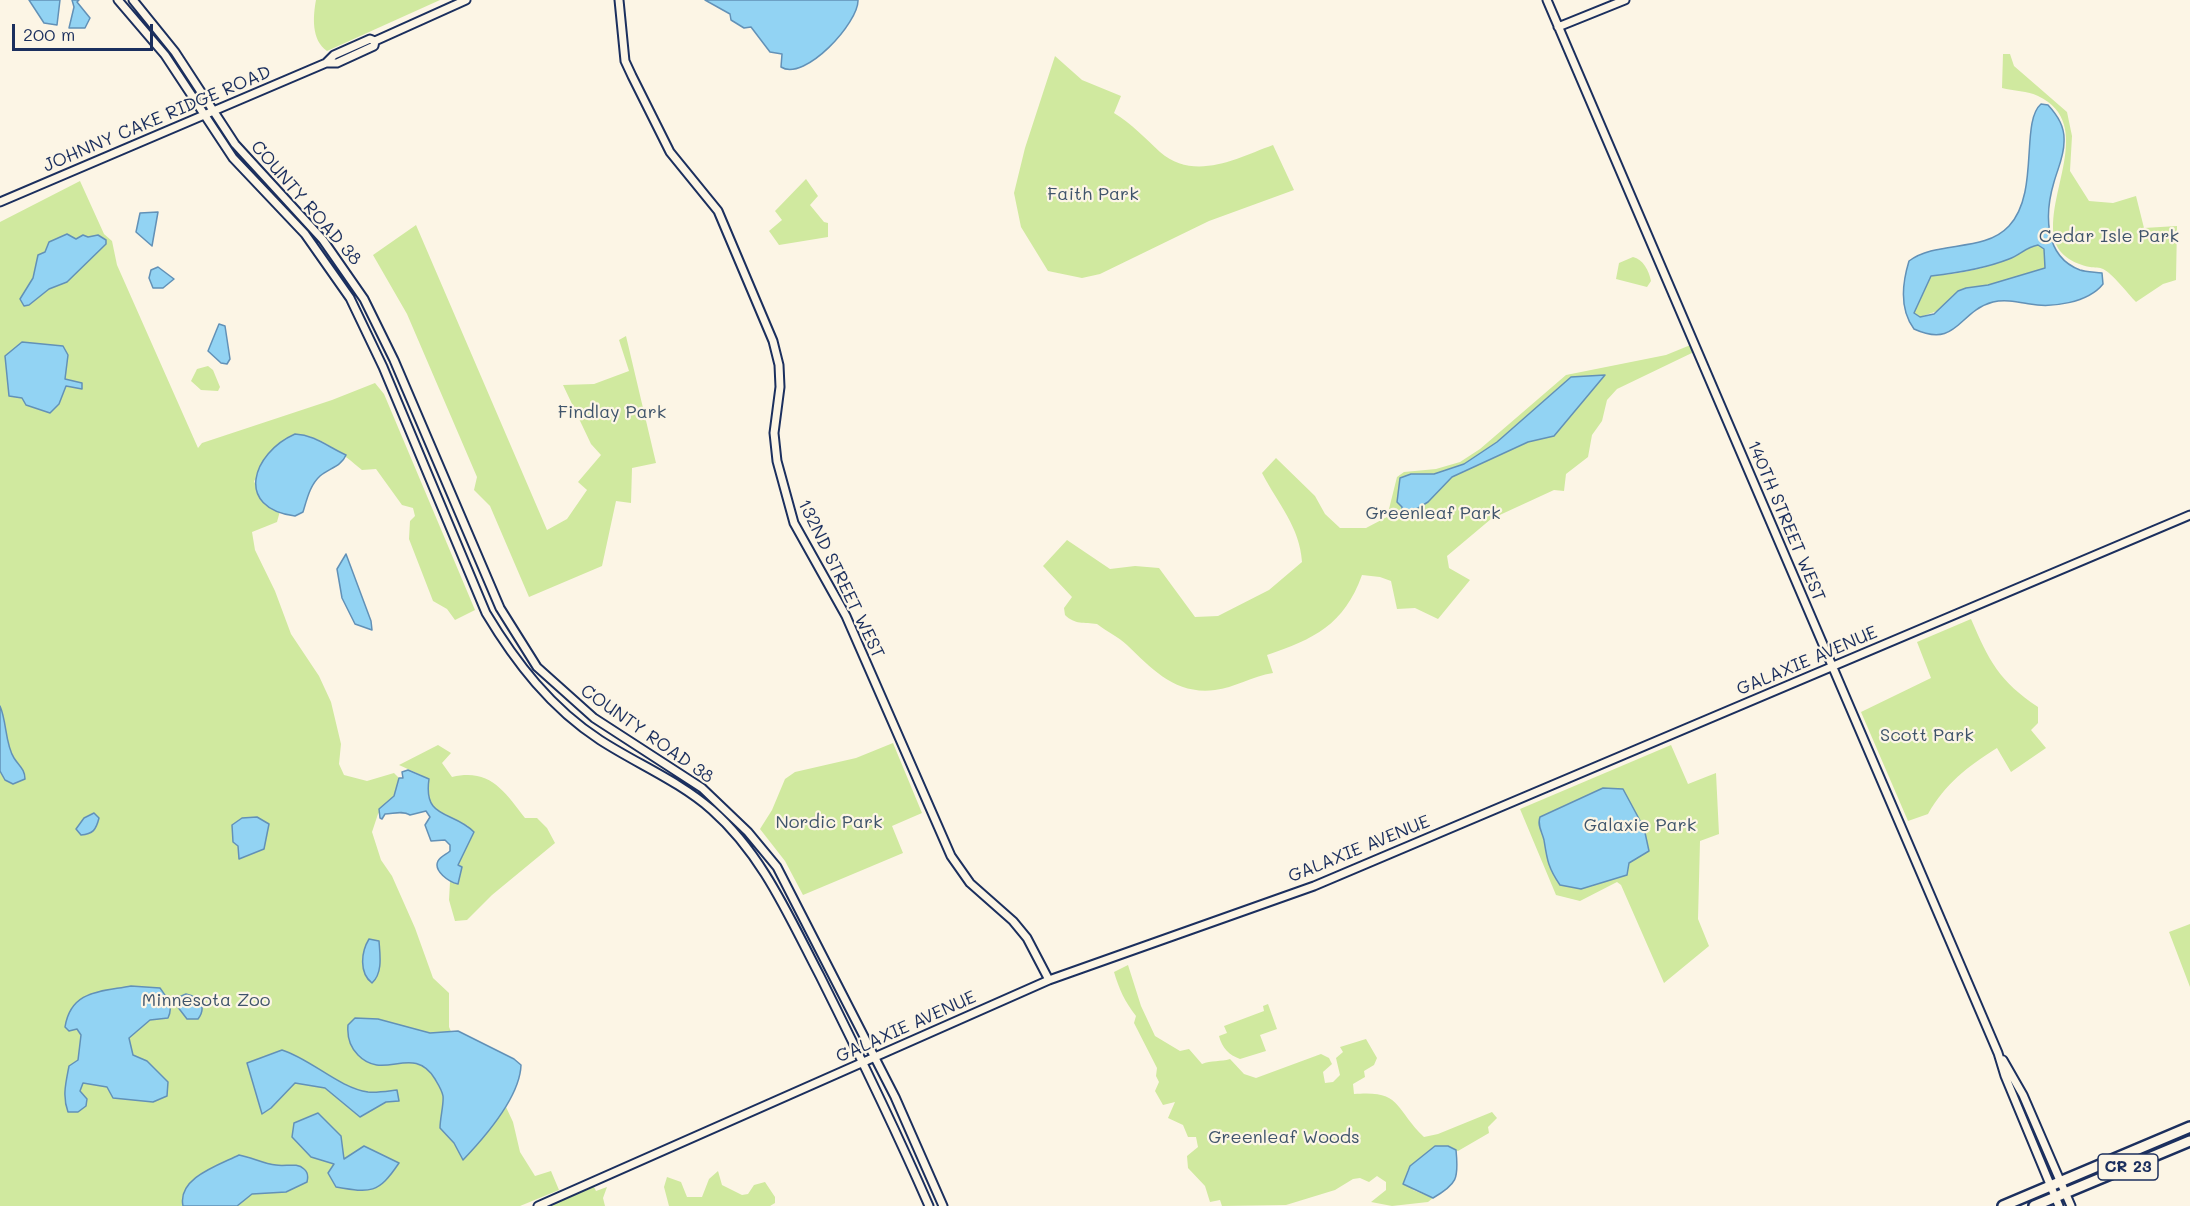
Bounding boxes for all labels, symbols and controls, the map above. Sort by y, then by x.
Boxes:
scale bar [15,12,156,50]
text: 200 m [23,22,75,46]
street label: JOHNNY CAKE RIDGE ROAD [40,61,274,177]
street label: COUNTY ROAD 38 [246,136,366,270]
park label: Faith Park [1047,183,1139,205]
park label: Cedar Isle Park [2039,225,2179,247]
park label: Findlay Park [558,401,666,423]
street label: 140TH STREET WEST [1742,437,1830,605]
street label: 132ND STREET WEST [793,496,889,662]
park label: Greenleaf Park [1365,502,1501,524]
street label: GALAXIE AVENUE [1733,622,1881,700]
street label: COUNTY ROAD 38 [576,680,718,788]
park label: Scott Park [1880,724,1974,746]
park label: Nordic Park [775,811,883,833]
street label: GALAXIE AVENUE [1285,811,1433,887]
park label: Galaxie Park [1584,814,1696,836]
street label: GALAXIE AVENUE [833,986,979,1068]
park label: Minnesota Zoo [142,989,270,1011]
park label: Greenleaf Woods [1208,1126,1360,1148]
road number: CR 23 [2098,1154,2158,1180]

